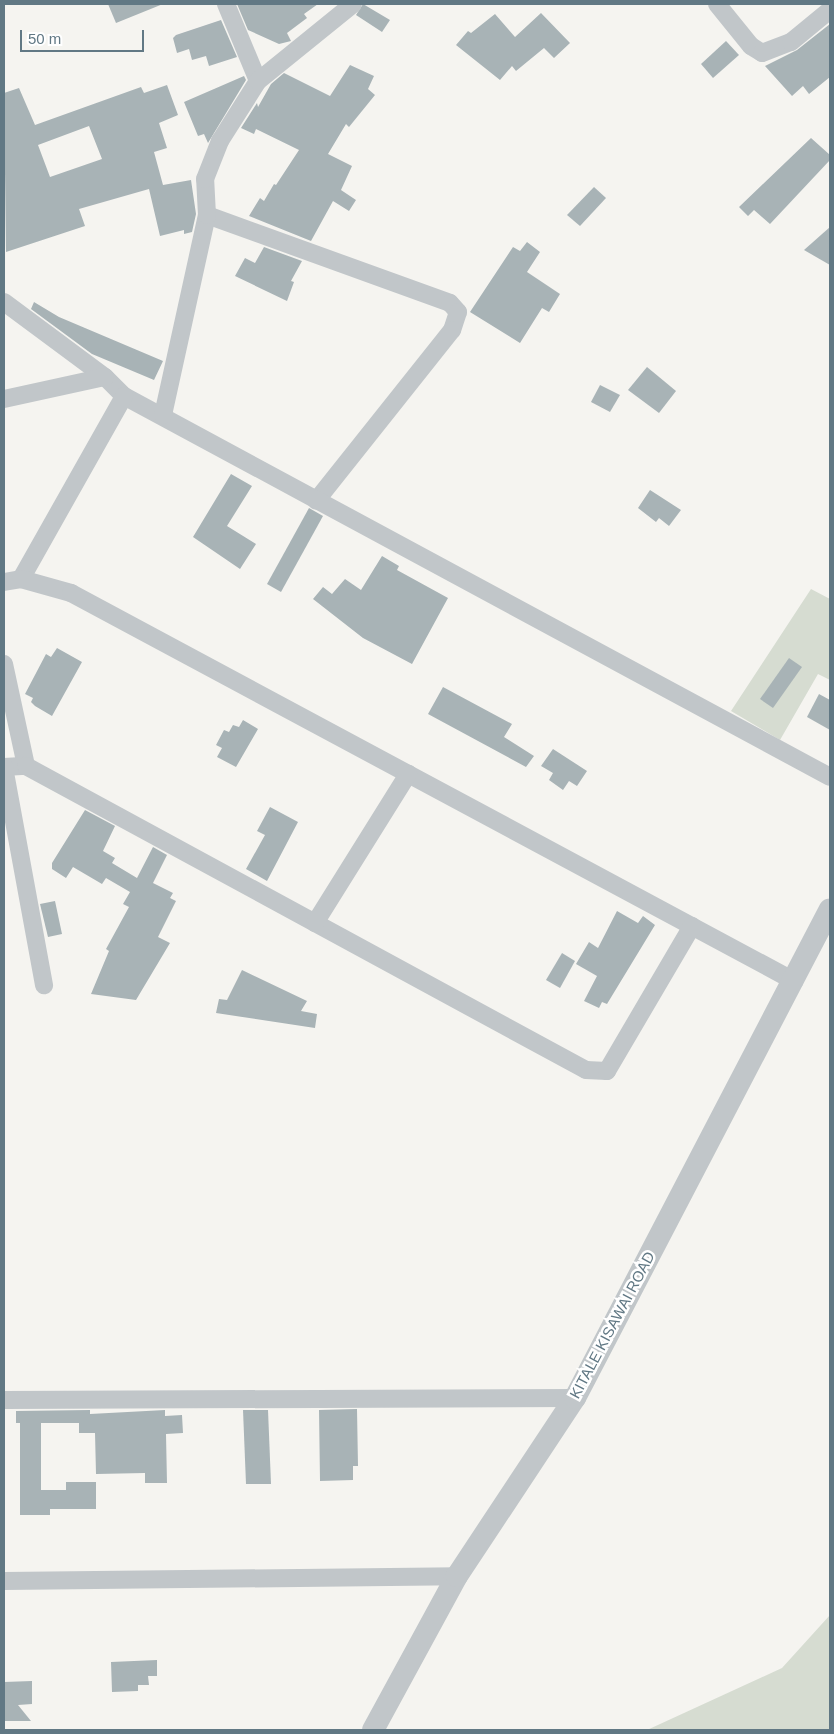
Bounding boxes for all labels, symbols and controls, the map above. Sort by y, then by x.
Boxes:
scale bar [22,20,146,52]
text: 50 m [28,30,61,47]
street label: KITALE KISAWAI ROAD [566,1249,658,1401]

